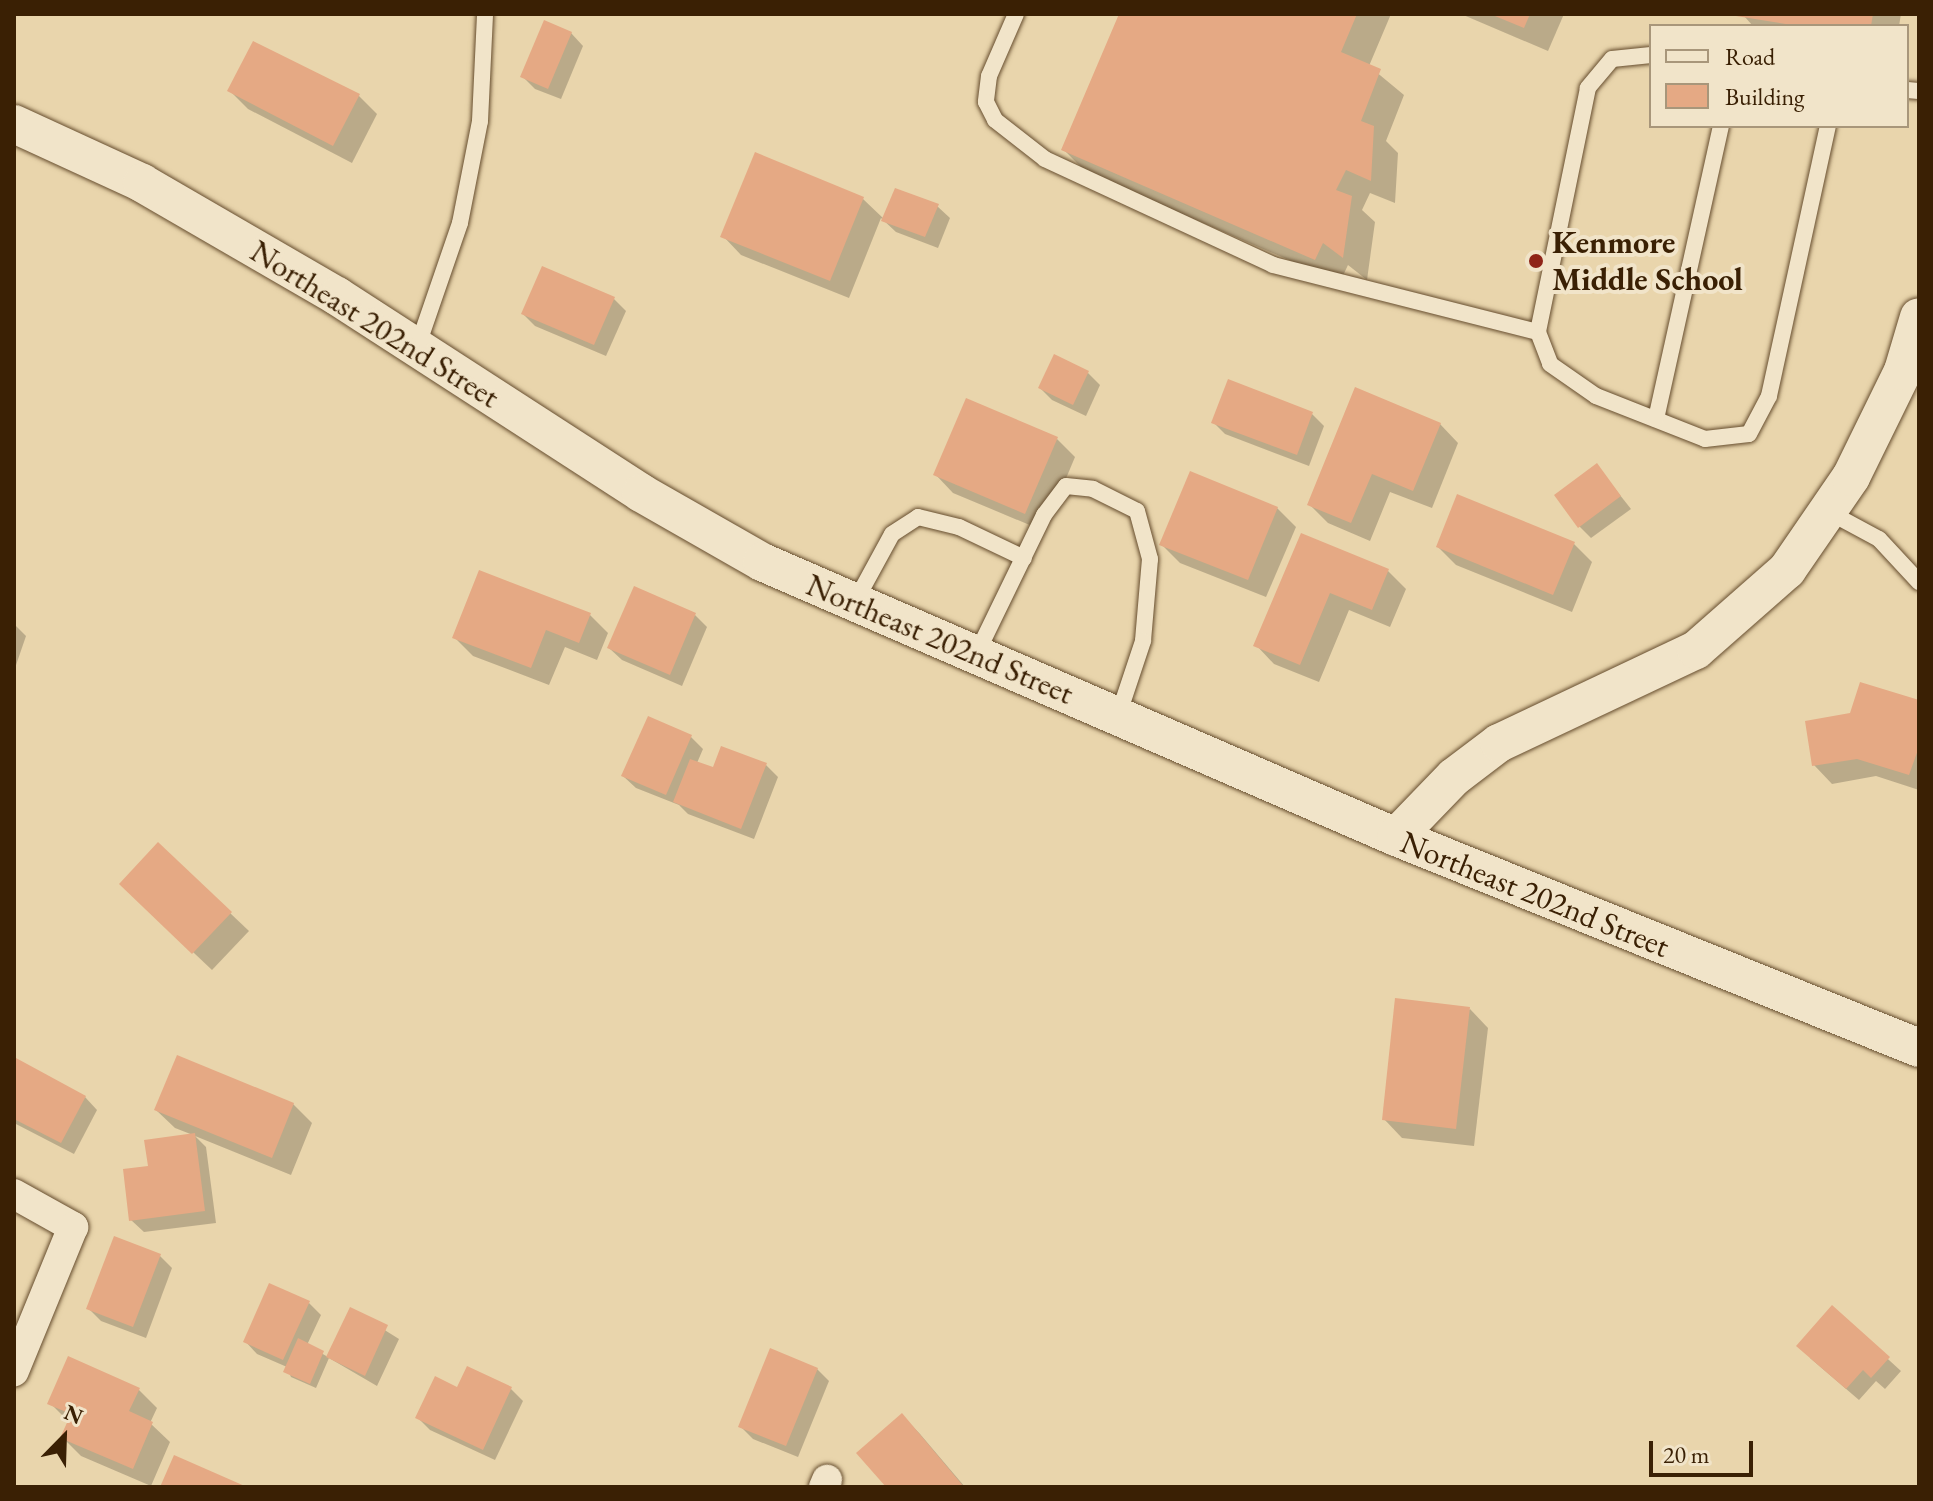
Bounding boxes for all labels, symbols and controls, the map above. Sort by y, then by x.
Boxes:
legend [1649,24,1909,128]
text: Road [1725,41,1775,72]
text: Building [1725,81,1805,112]
place label: Kenmore Middle School [1552,224,1743,299]
street label: Northeast 202nd Street [243,232,507,416]
marker: Kenmore Middle School [1527,252,1545,270]
street label: Northeast 202nd Street [801,565,1079,713]
street label: Northeast 202nd Street [1395,823,1675,965]
north arrow [24,1397,104,1477]
text: N [60,1398,87,1431]
scale bar [1653,1425,1757,1475]
text: 20 m [1663,1439,1710,1470]

